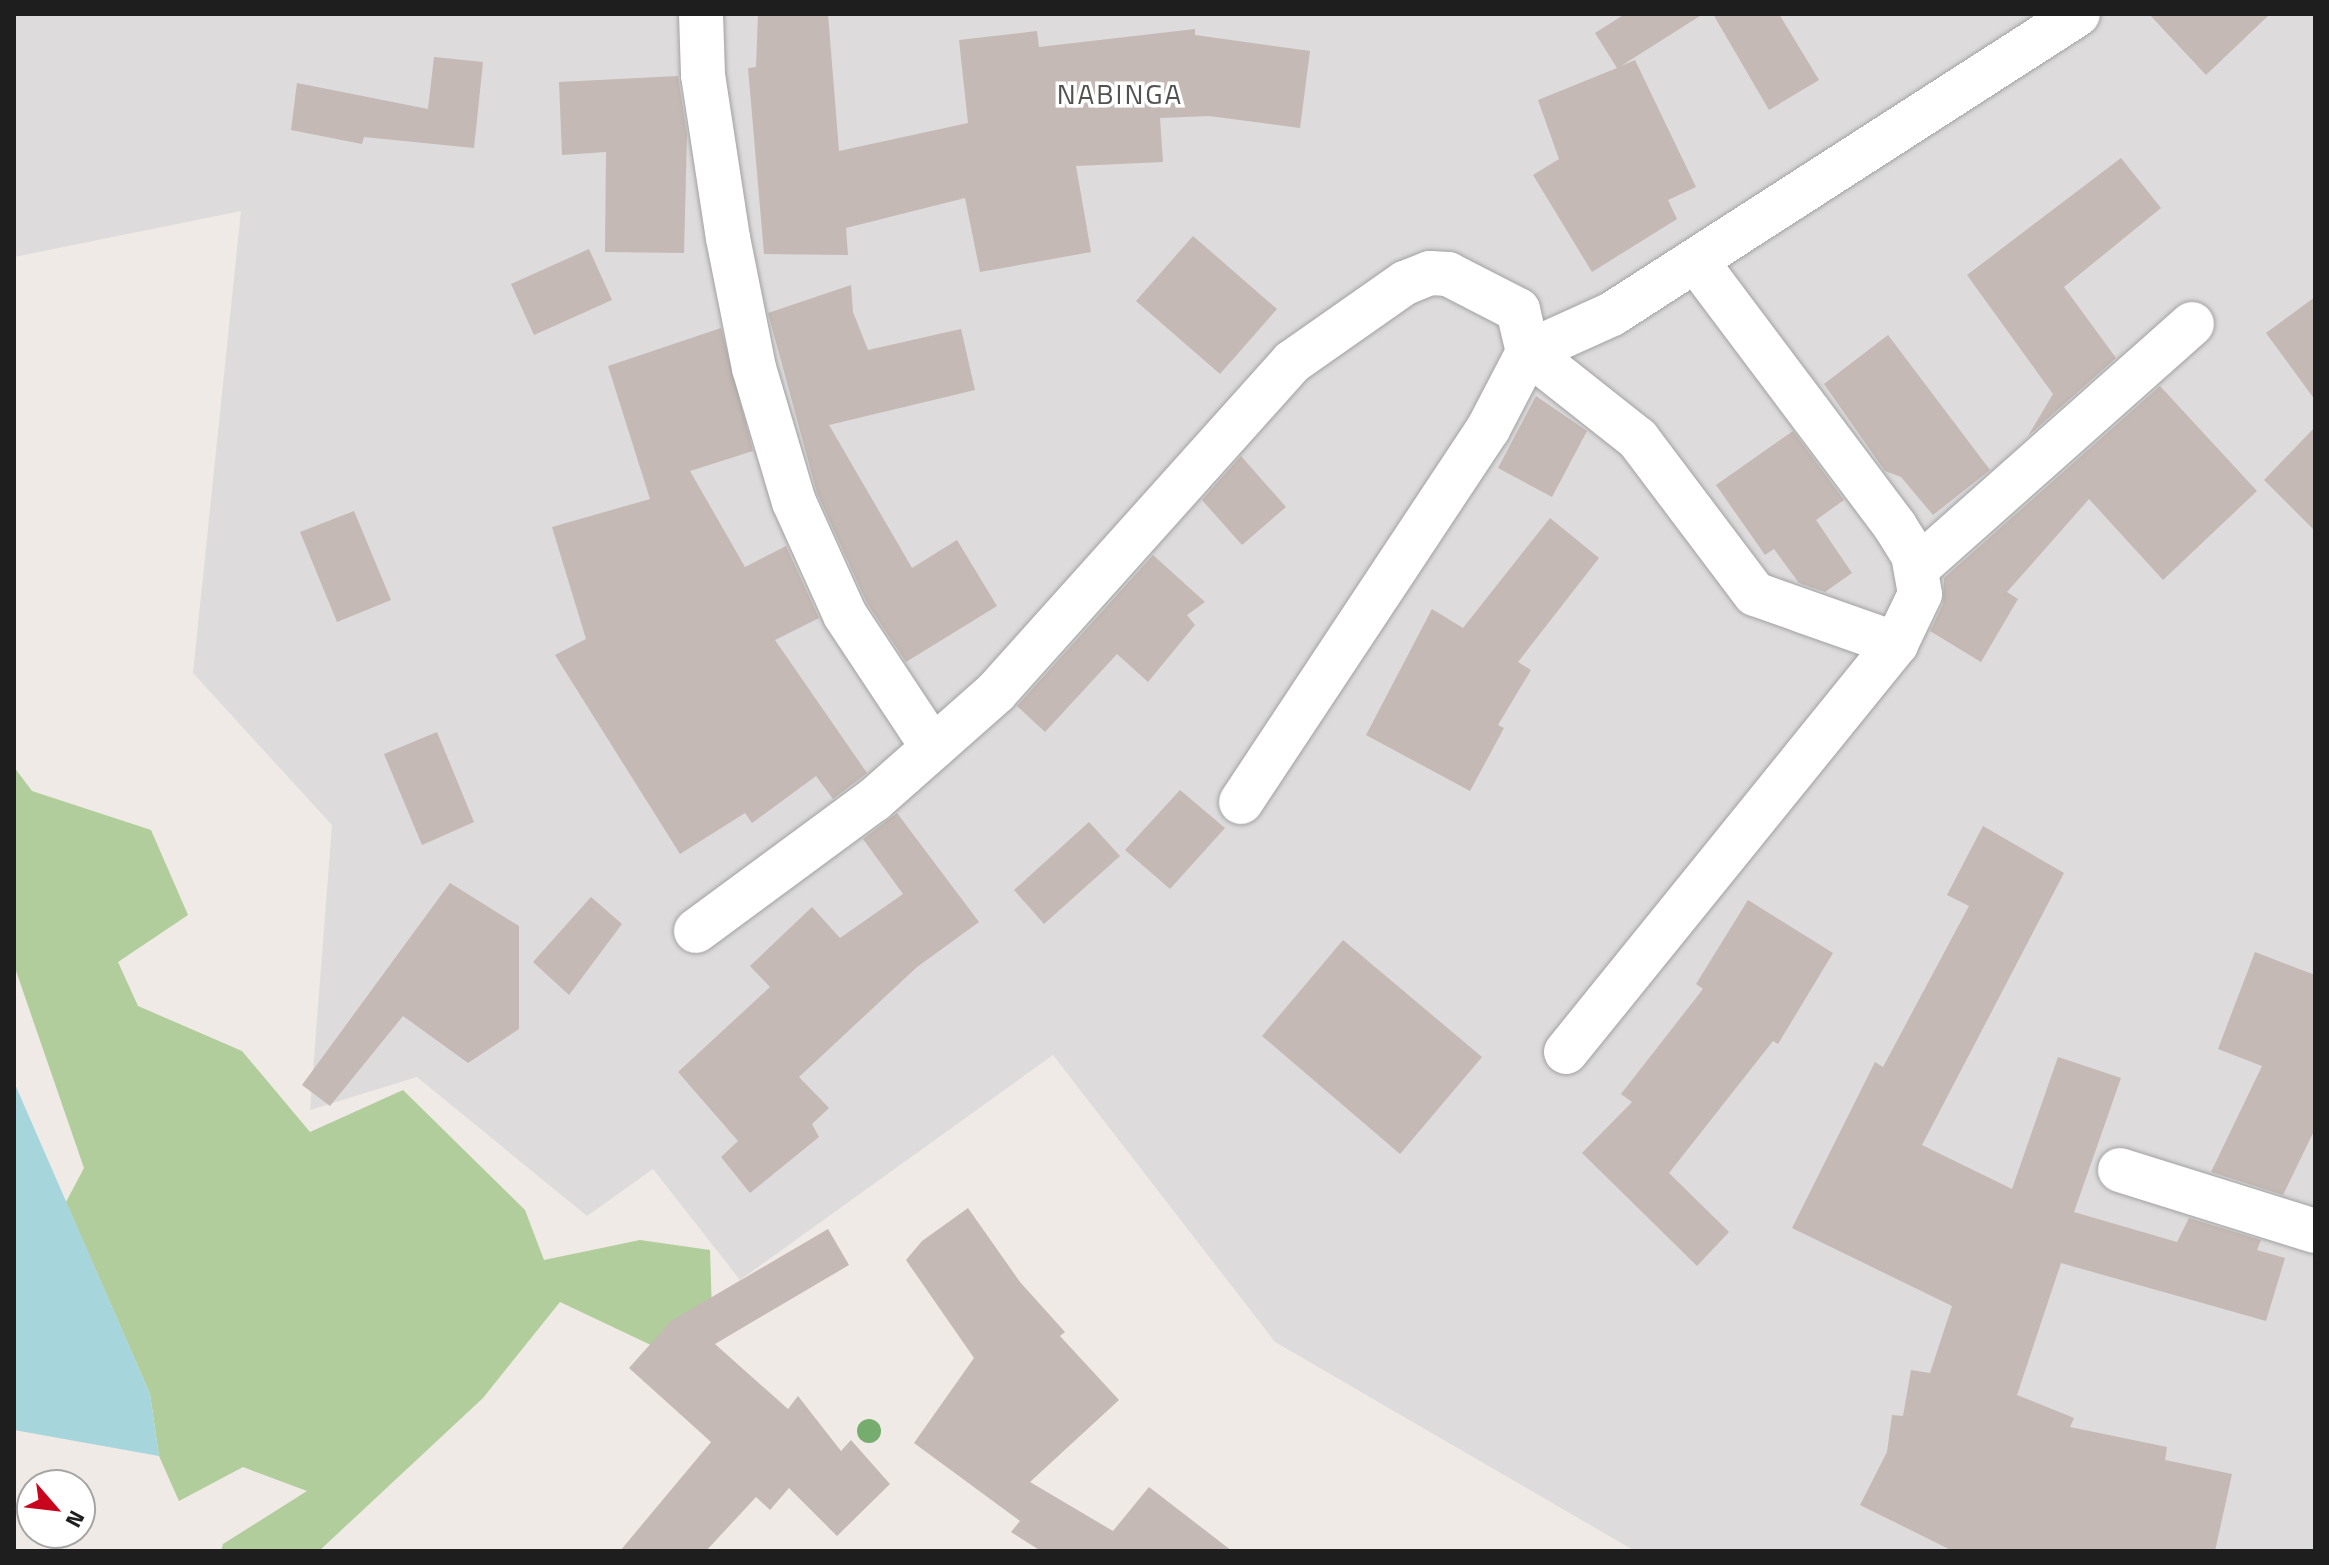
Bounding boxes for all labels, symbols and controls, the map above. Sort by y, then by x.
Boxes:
district label: NABINGA [1057,77,1183,111]
north arrow [16,1469,96,1549]
text: N [57,1505,94,1534]

